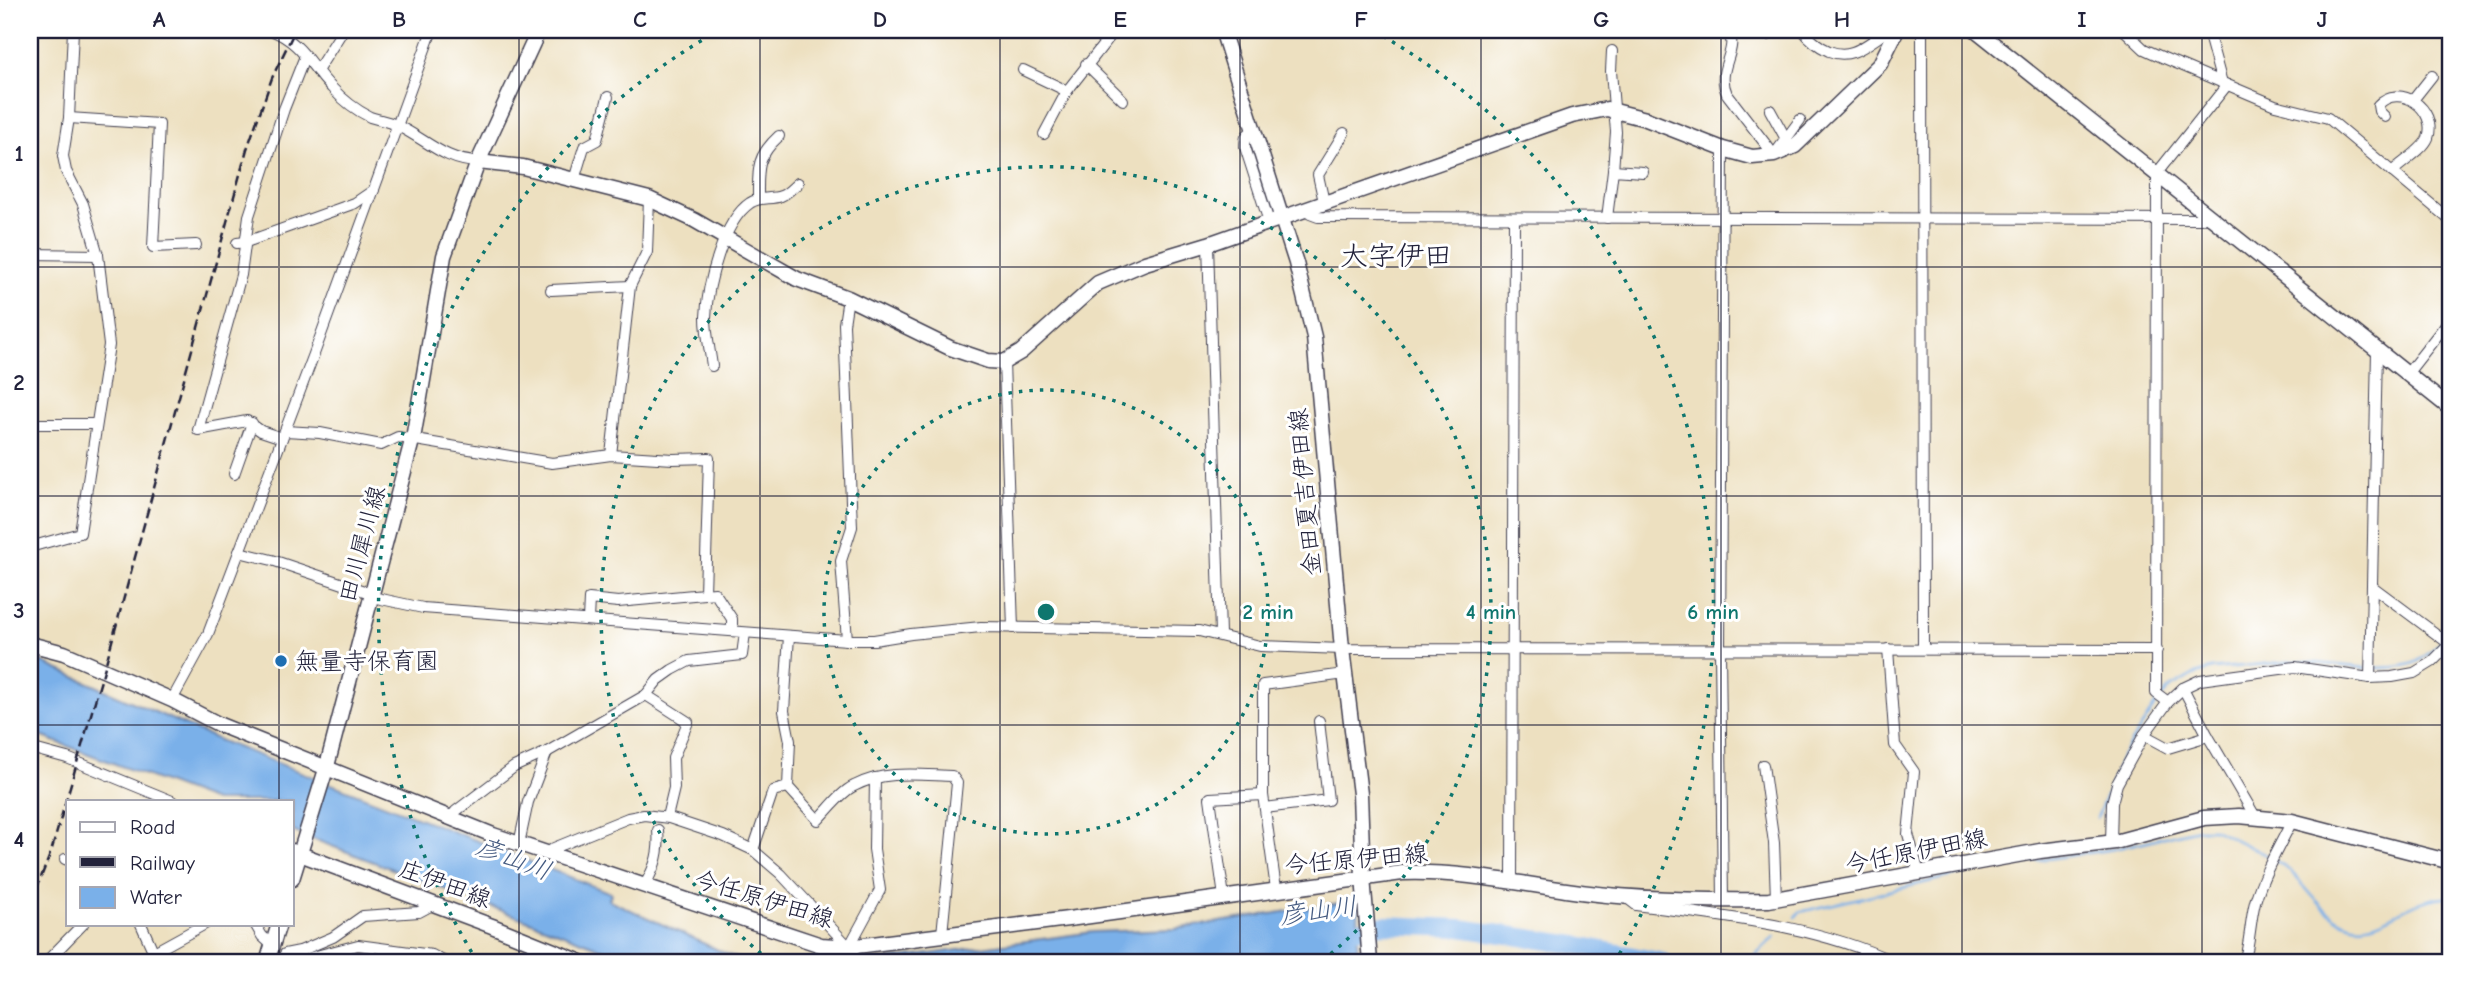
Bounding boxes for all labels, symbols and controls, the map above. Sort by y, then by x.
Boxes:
text: A [153,6,166,33]
text: B [392,6,406,33]
text: C [633,6,647,33]
text: D [873,6,887,33]
text: E [1113,6,1127,33]
text: F [1354,6,1368,33]
text: G [1593,6,1609,33]
text: H [1834,6,1850,33]
text: I [2077,6,2087,33]
text: J [2317,6,2328,33]
text: 1 [14,140,24,167]
district label: 大字伊田 [1340,240,1452,272]
text: 2 [13,369,25,396]
street label: 金田夏吉伊田線 [1284,407,1326,577]
street label: 田川犀川線 [333,482,391,606]
text: 3 [13,597,25,624]
centre of rings [1034,600,1058,624]
text: 2 min [1242,600,1294,624]
text: 4 min [1466,600,1516,624]
text: 6 min [1687,600,1739,624]
place label: 無量寺保育園 [295,647,439,675]
marker: 無量寺保育園 [273,653,289,669]
legend [66,800,294,926]
text: Road [130,815,175,839]
street label: 今任原伊田線 [1843,824,1989,878]
text: 4 [14,826,25,853]
water label: 彦山川 [472,831,555,887]
street label: 今任原伊田線 [1283,839,1429,879]
text: Railway [130,851,195,875]
street label: 庄伊田線 [395,854,495,914]
street label: 今任原伊田線 [691,865,837,933]
text: Water [130,885,183,909]
water label: 彦山川 [1278,891,1359,931]

